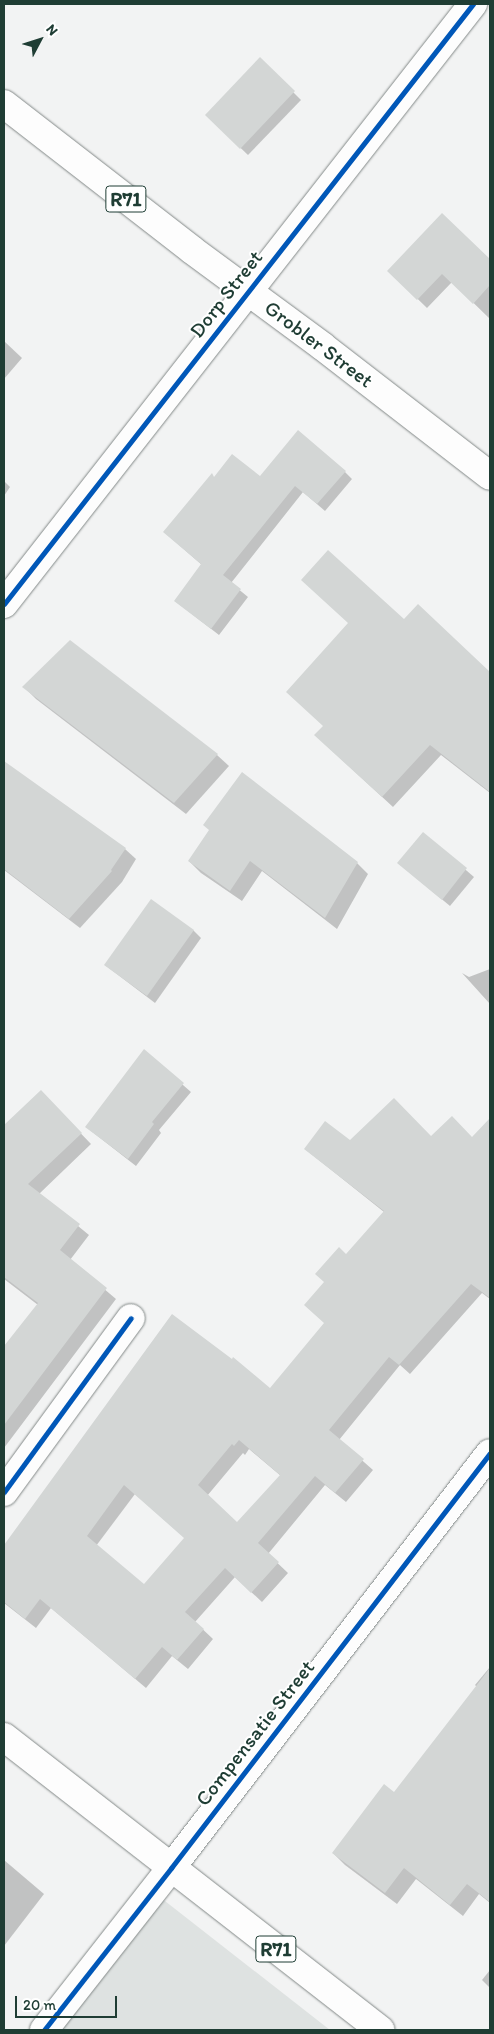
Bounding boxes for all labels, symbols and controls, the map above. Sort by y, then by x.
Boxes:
north arrow [15,15,65,65]
text: N [42,21,61,39]
road number: R71 [105,182,147,216]
street label: Dorp Street [184,245,268,343]
street label: Grobler Street [260,295,378,393]
street label: Compensatie Street [190,1655,320,1811]
road number: R71 [255,1932,297,1966]
scale bar [18,1986,120,2018]
text: 20 m [23,1996,56,2014]

